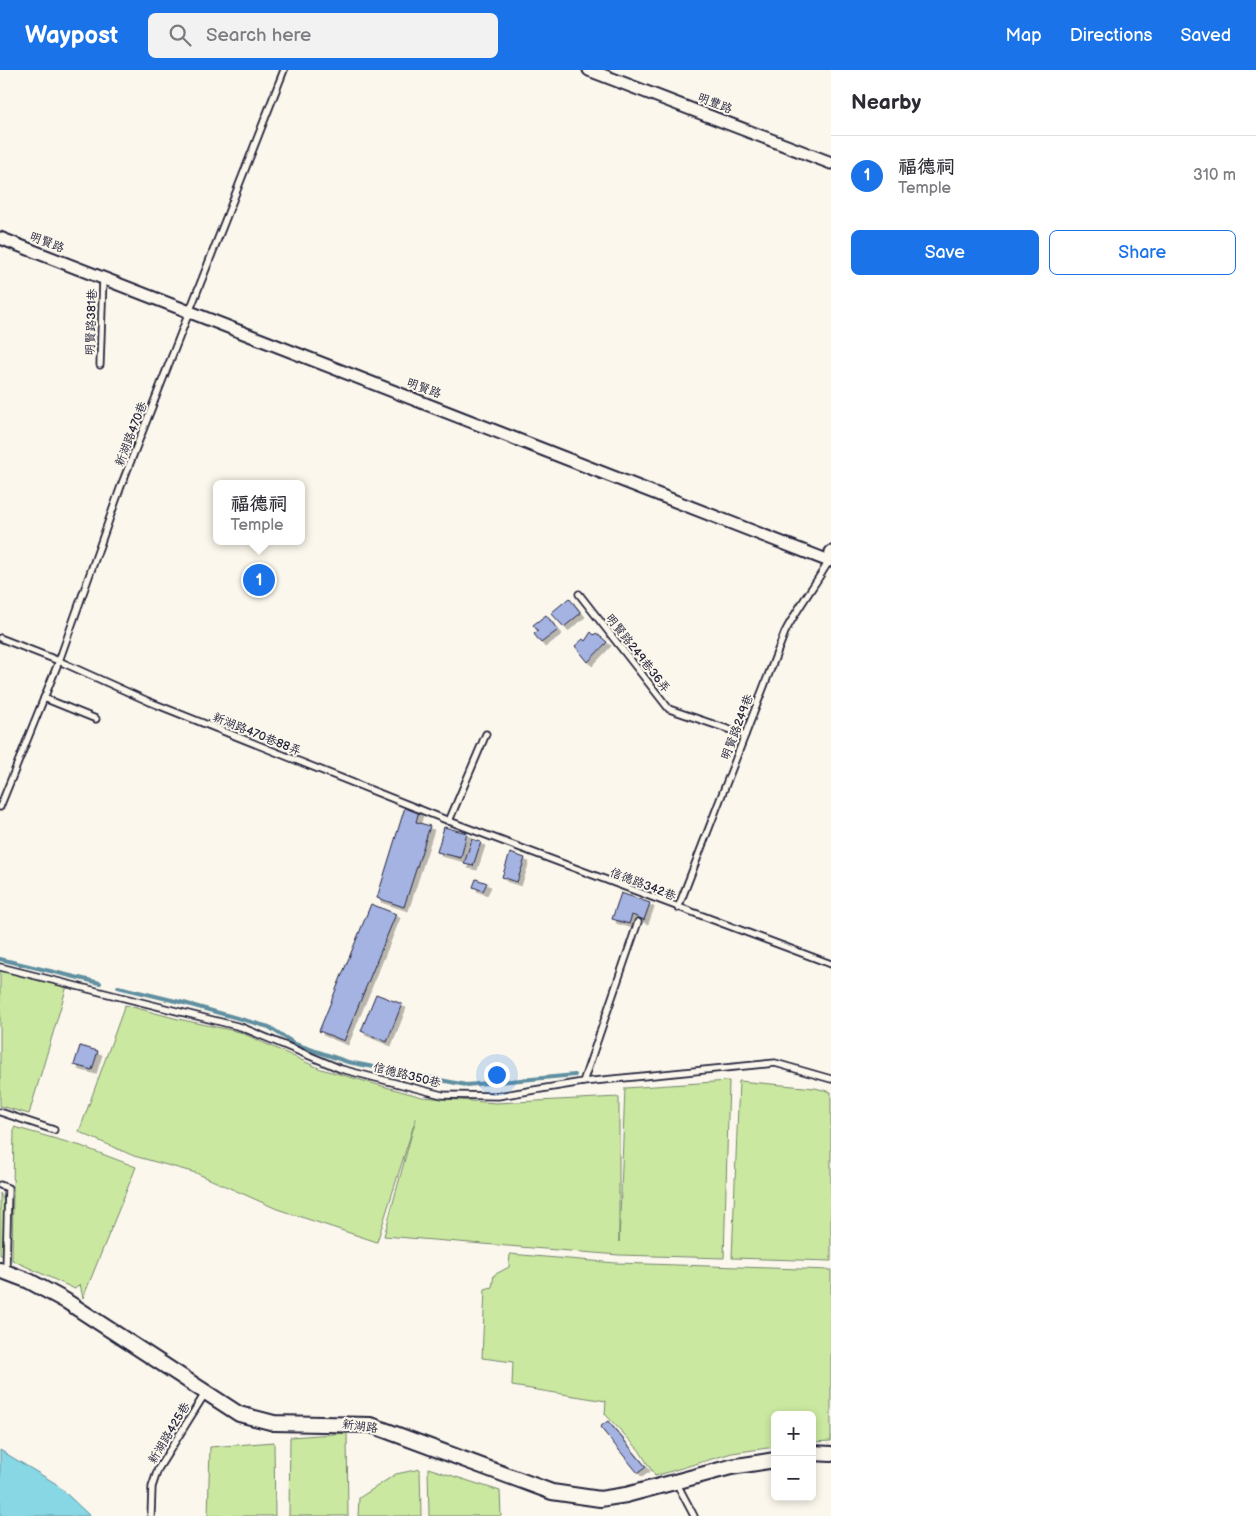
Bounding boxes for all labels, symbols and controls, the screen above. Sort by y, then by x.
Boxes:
search box [148,13,498,58]
text: Waypost [25,21,118,50]
icon: search [166,21,194,49]
text: Search here [206,24,311,47]
text: Map [1006,25,1042,46]
text: Directions [1070,25,1152,46]
text: Saved [1180,25,1231,46]
street label: 明豐路 [695,90,734,117]
text: Nearby [851,90,921,115]
text: 福德祠 [898,156,955,179]
text: 1 [864,166,870,185]
text: 310 m [1193,166,1236,185]
text: Temple [898,179,951,198]
street label: 明賢路 [27,229,66,256]
button: Save [851,230,1039,275]
button: Share [1049,230,1236,275]
street label: 明賢路381巷 [83,288,100,356]
street label: 明賢路 [404,375,443,402]
street label: 新湖路470巷 [112,400,151,469]
popup [213,480,305,545]
text: 福德祠 [230,493,288,516]
text: Temple [230,516,283,535]
pin: 1 [243,561,275,599]
street label: 明賢路249巷36弄 [602,611,673,696]
street label: 明賢路249巷 [718,692,757,762]
street label: 新湖路470巷88弄 [210,710,303,759]
street label: 信德路342巷 [608,865,678,904]
street label: 信德路350巷 [371,1060,442,1091]
your location [484,1062,510,1088]
street label: 新湖路425巷 [145,1400,194,1467]
map controls [771,1411,816,1501]
button: + [771,1411,816,1456]
street label: 新湖路 [341,1417,379,1436]
button: − [771,1456,816,1501]

